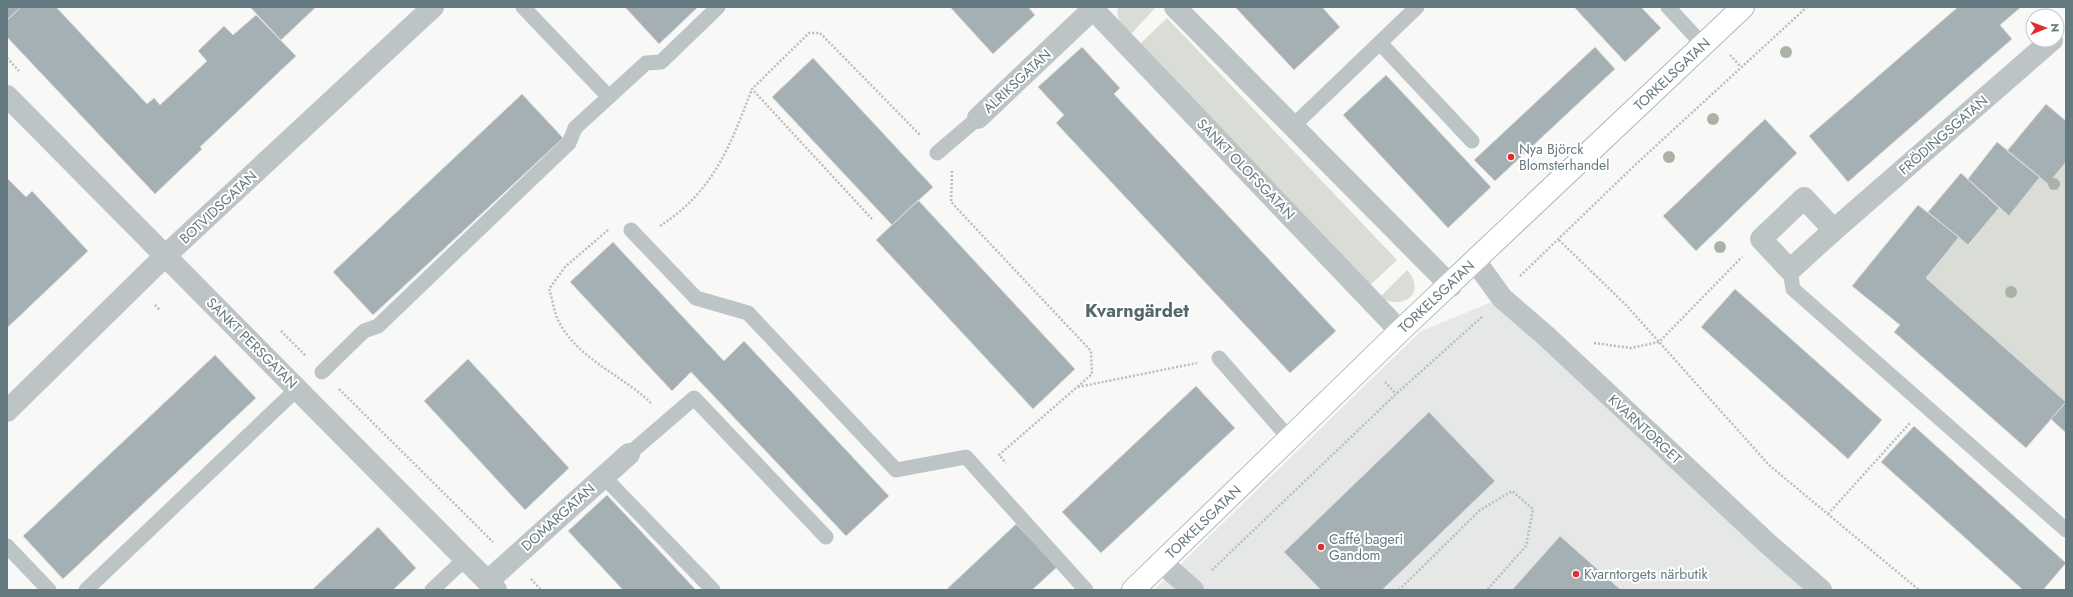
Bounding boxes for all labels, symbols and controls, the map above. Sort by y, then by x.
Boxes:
north arrow [2025,8,2065,48]
text: N [2047,23,2063,32]
street label: TORKELSGATAN [1629,33,1714,115]
street label: ALRIKSGATAN [979,44,1055,118]
street label: FRÖDINGSGATAN [1894,91,1992,179]
street label: SANKT OLOFSGATAN [1192,114,1300,224]
place label: Nya Björck Blomsterhandel [1519,139,1609,175]
marker: Nya Björck Blomsterhandel [1506,152,1516,162]
street label: BOTVIDSGATAN [175,166,261,248]
street label: TORKELSGATAN [1394,256,1479,338]
street label: SANKT PERSGATAN [202,293,302,393]
district label: Kvarngärdet [1085,298,1189,324]
street label: KVARNTORGET [1604,390,1687,469]
street label: DOMARGATAN [517,478,599,556]
street label: TORKELSGATAN [1161,480,1246,563]
place label: Caffé bageri Gandom [1329,529,1403,565]
marker: Caffé bageri Gandom [1316,542,1326,552]
place label: Kvarntorgets närbutik [1584,564,1709,584]
marker: Kvarntorgets närbutik [1571,569,1581,579]

